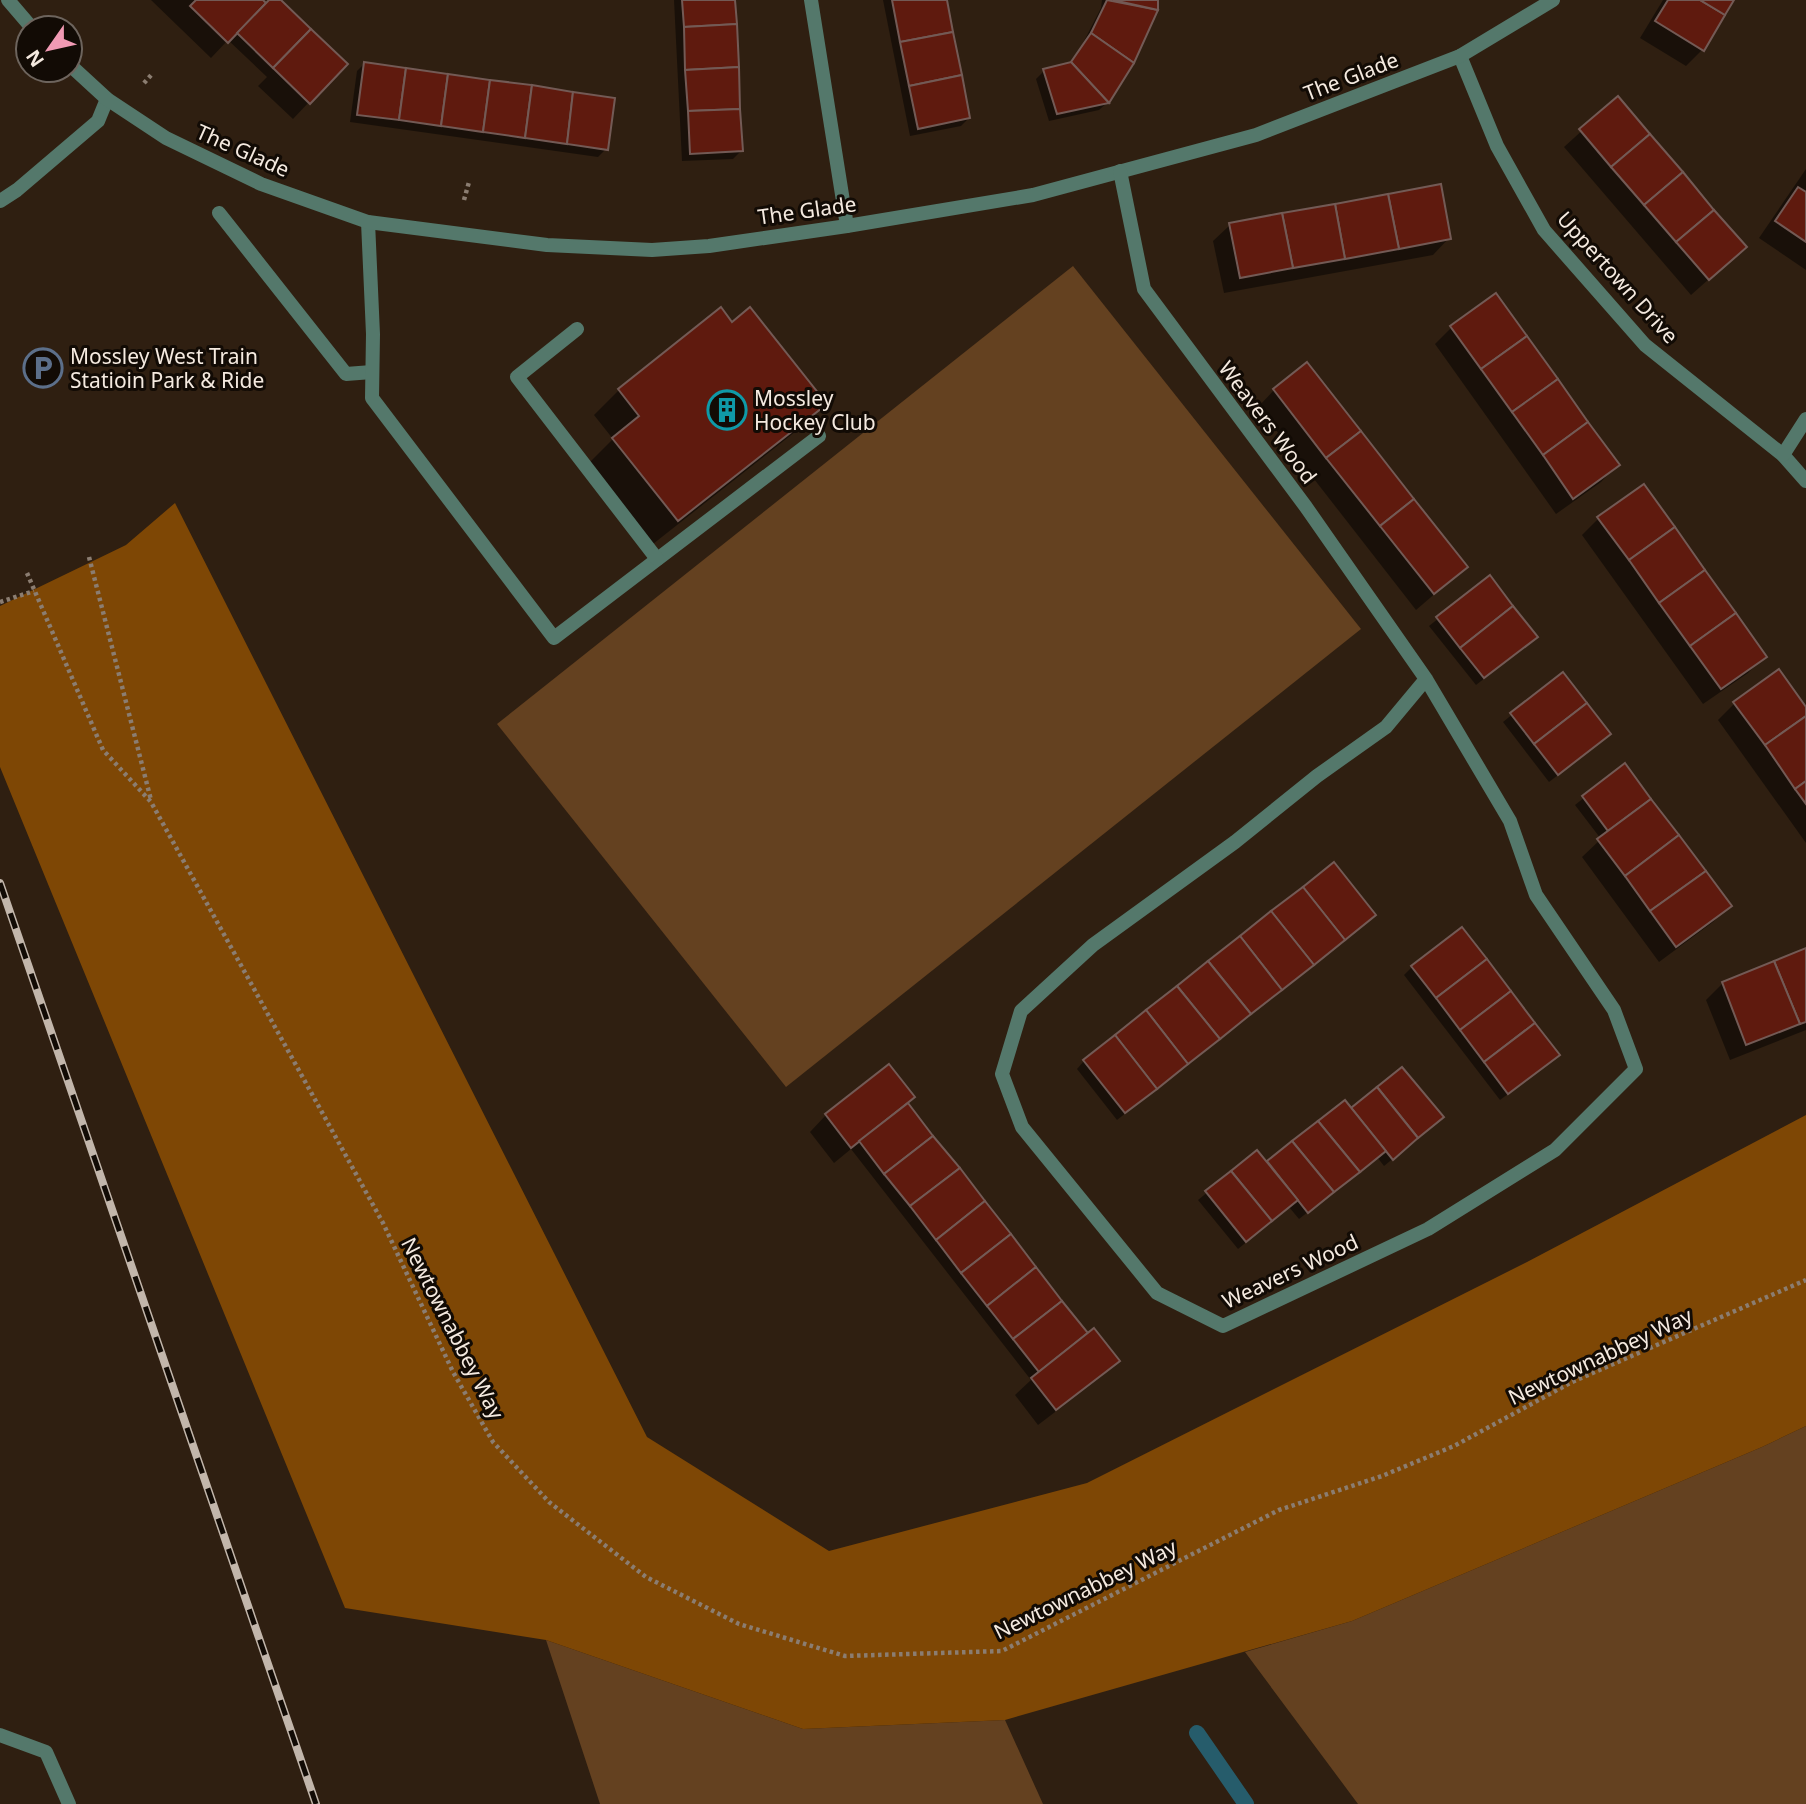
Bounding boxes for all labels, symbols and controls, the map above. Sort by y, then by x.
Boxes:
north arrow [14,14,84,84]
text: N [20,45,50,72]
street label: The Glade [1300,45,1402,107]
street label: The Glade [192,117,294,183]
street label: The Glade [756,189,858,231]
street label: Uppertown Drive [1551,205,1685,349]
place label: Mossley West Train Statioin Park & Ride [70,342,264,394]
parking icon: Mossley West Train Statioin Park & Ride [22,347,64,389]
street label: Weavers Wood [1213,355,1323,489]
place label: Mossley Hockey Club [754,384,876,436]
building icon: Mossley Hockey Club [706,389,748,431]
street label: Weavers Wood [1218,1227,1362,1315]
street label: Newtownabbey Way [395,1233,511,1424]
street label: Newtownabbey Way [1503,1301,1697,1411]
street label: Newtownabbey Way [989,1532,1181,1645]

